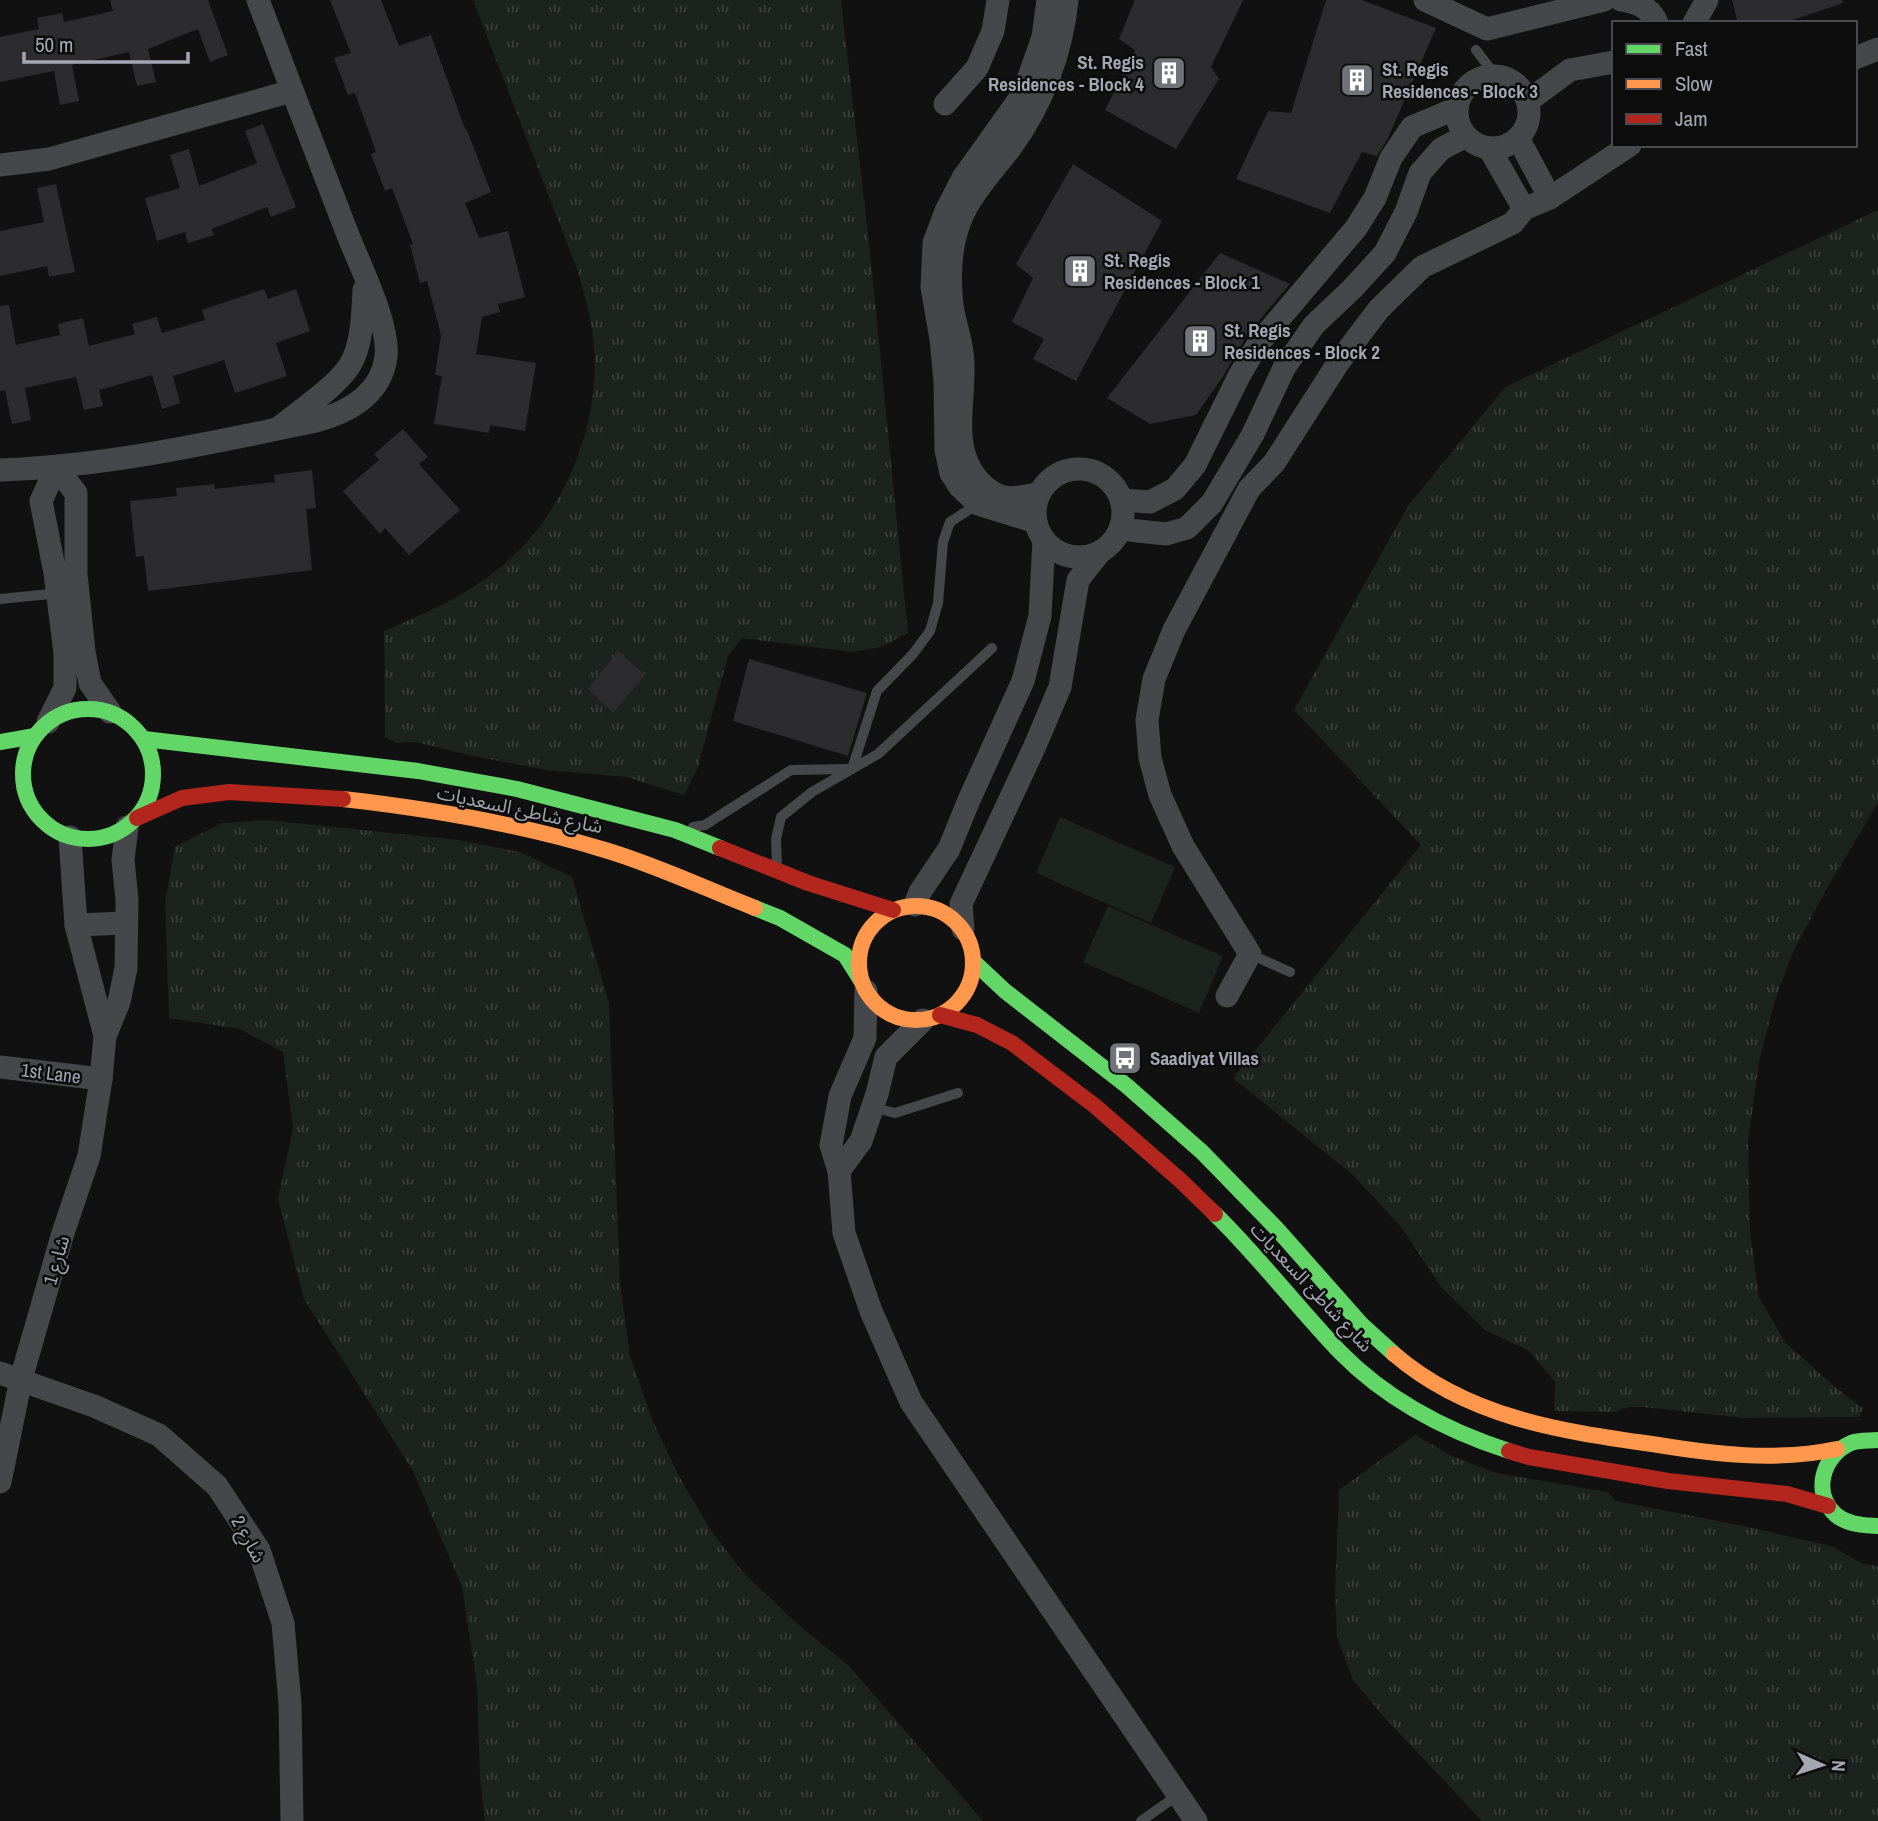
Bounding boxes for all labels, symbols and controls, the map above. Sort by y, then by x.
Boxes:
scale bar [24,21,189,65]
legend [1612,21,1857,147]
text: 50 m [35,30,73,59]
text: Fast [1675,34,1708,63]
place label: St. Regis Residences - Block 4 [988,49,1144,97]
building icon: St. Regis Residences - Block 4 [1150,54,1188,92]
place label: St. Regis Residences - Block 3 [1382,56,1538,104]
building icon: St. Regis Residences - Block 3 [1338,61,1376,99]
text: Slow [1675,69,1713,98]
text: Jam [1675,104,1708,133]
place label: St. Regis Residences - Block 1 [1104,247,1260,295]
building icon: St. Regis Residences - Block 1 [1061,252,1099,290]
place label: St. Regis Residences - Block 2 [1224,317,1380,365]
building icon: St. Regis Residences - Block 2 [1181,322,1219,360]
street label: شارع شاطئ السعديات [435,779,605,840]
bus stop icon: Saadiyat Villas [1106,1039,1144,1077]
place label: Saadiyat Villas [1150,1045,1259,1071]
street label: 1st Lane [20,1056,82,1090]
street label: شارع شاطئ السعديات [1244,1216,1379,1358]
street label: شارع 1 [37,1232,76,1288]
street label: شارع 2 [225,1511,273,1568]
north arrow [1787,1730,1857,1800]
text: N [1826,1760,1852,1772]

